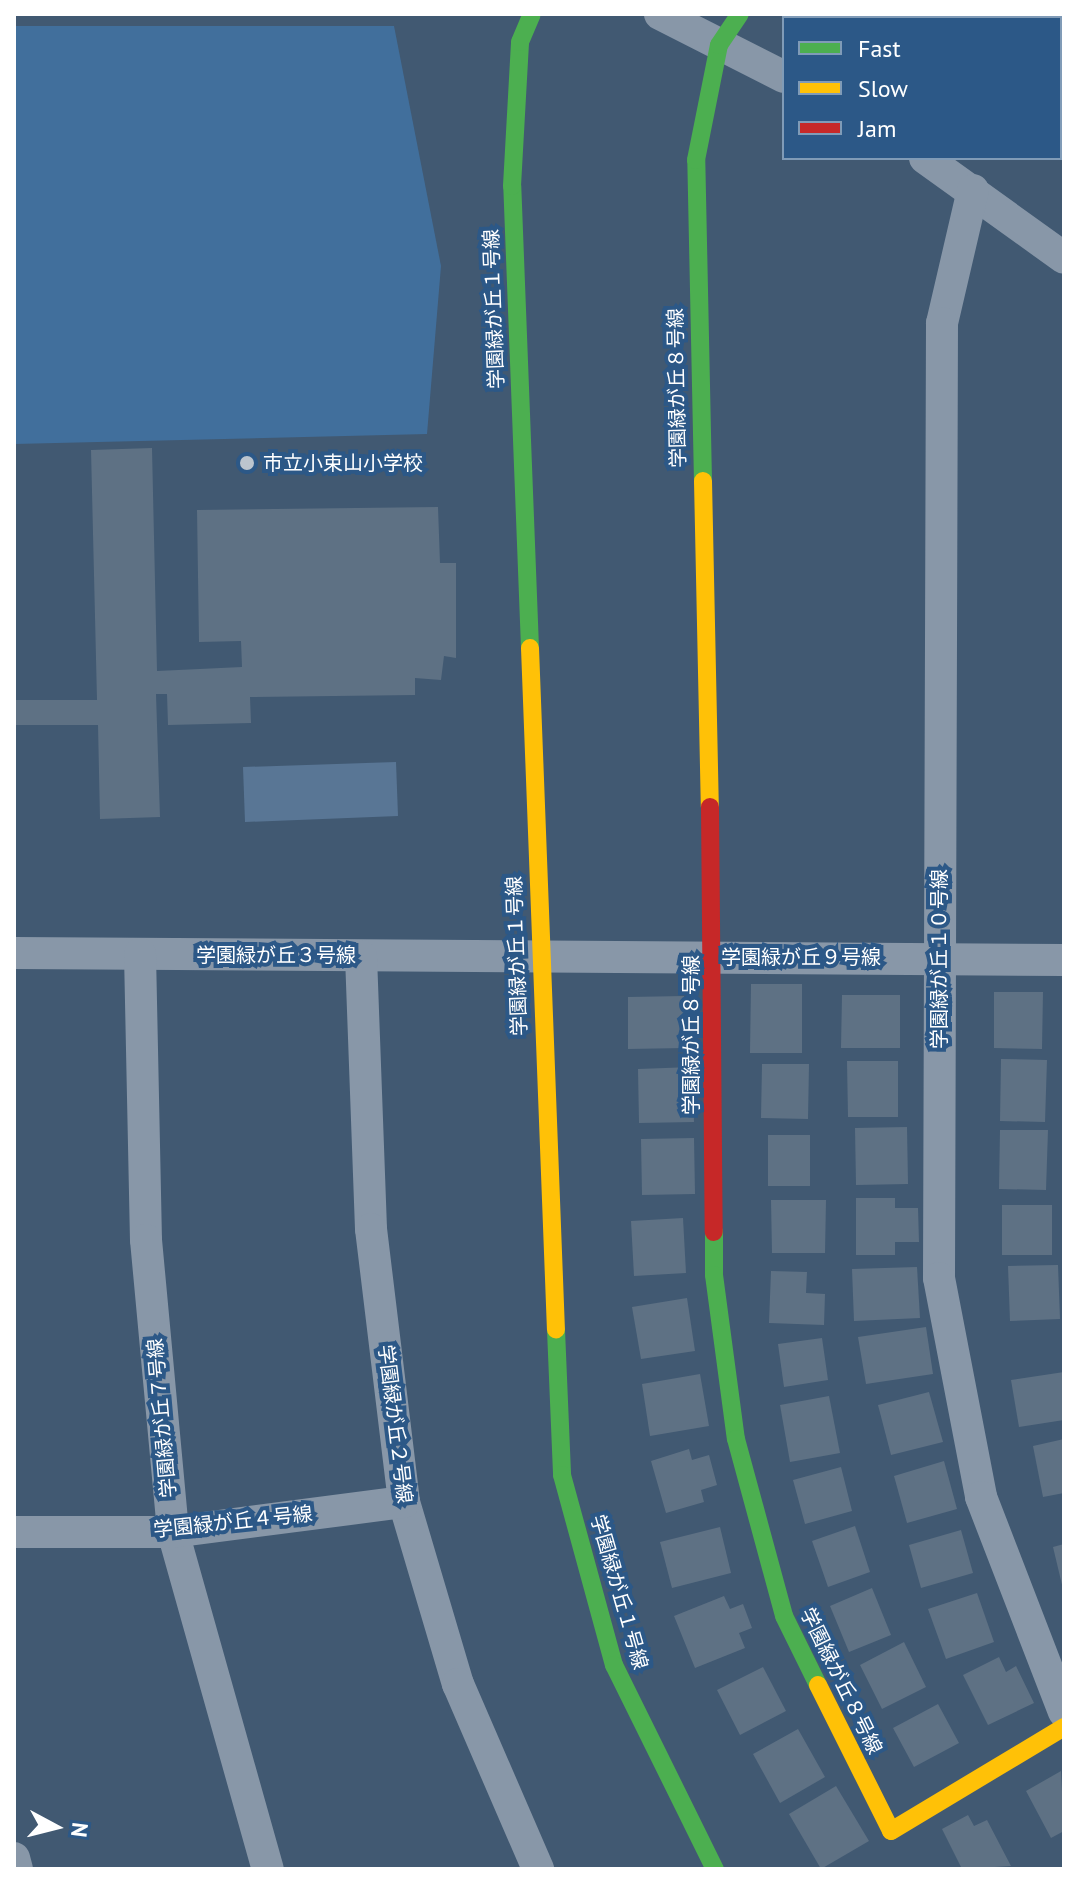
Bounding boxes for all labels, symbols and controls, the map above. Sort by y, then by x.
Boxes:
legend [782,16,1062,160]
text: Fast [858,33,901,64]
text: Slow [858,73,908,104]
text: Jam [858,113,896,144]
street label: 学園緑が丘１号線 [479,229,509,389]
street label: 学園緑が丘８号線 [664,308,690,468]
place label: 市立小束山小学校 [263,451,423,475]
marker: 市立小束山小学校 [238,454,256,472]
street label: 学園緑が丘１０号線 [927,869,951,1049]
street label: 学園緑が丘１号線 [502,876,532,1036]
street label: 学園緑が丘３号線 [196,943,356,967]
street label: 学園緑が丘９号線 [721,945,881,969]
street label: 学園緑が丘８号線 [679,955,703,1115]
street label: 学園緑が丘７号線 [143,1337,181,1499]
street label: 学園緑が丘２号線 [373,1343,417,1505]
street label: 学園緑が丘４号線 [152,1502,314,1542]
street label: 学園緑が丘１号線 [585,1512,653,1672]
street label: 学園緑が丘８号線 [795,1604,887,1758]
north arrow [16,1787,96,1867]
text: N [65,1821,95,1839]

